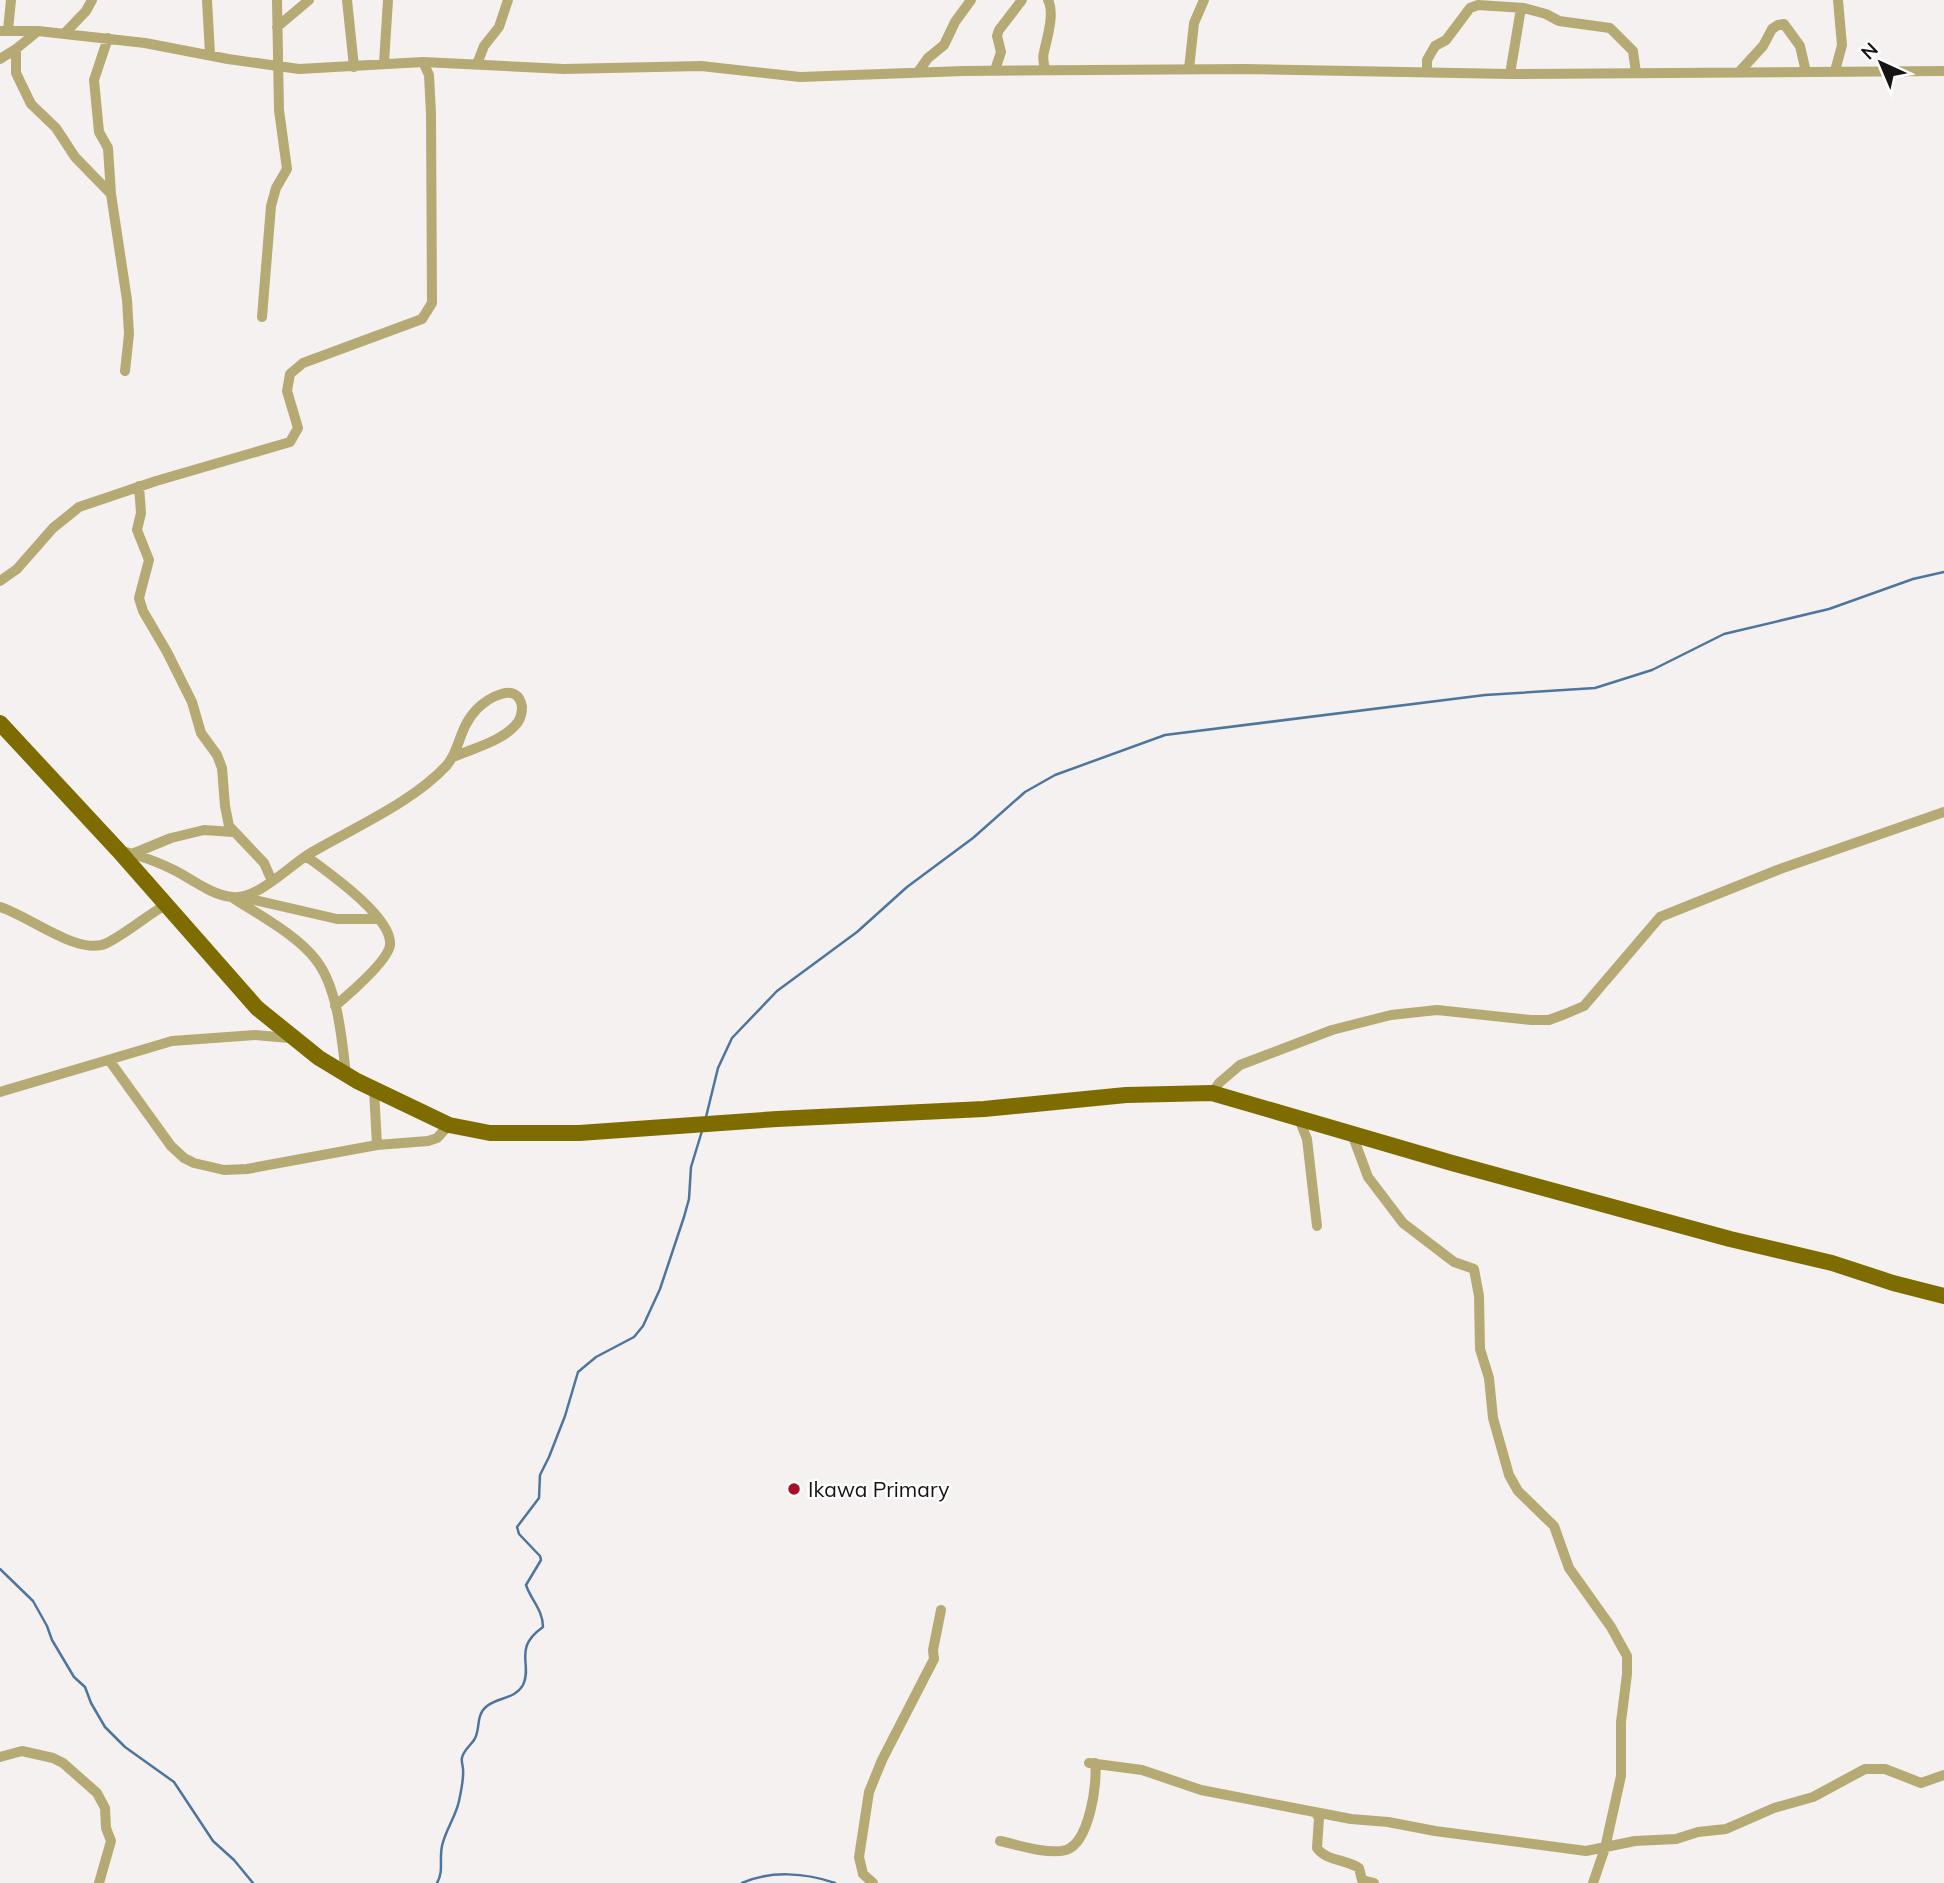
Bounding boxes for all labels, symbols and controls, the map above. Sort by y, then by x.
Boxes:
north arrow [1846,28,1916,98]
text: N [1856,37,1883,64]
place label: Ikawa Primary [808,1476,949,1502]
marker: Ikawa Primary [786,1481,802,1497]

